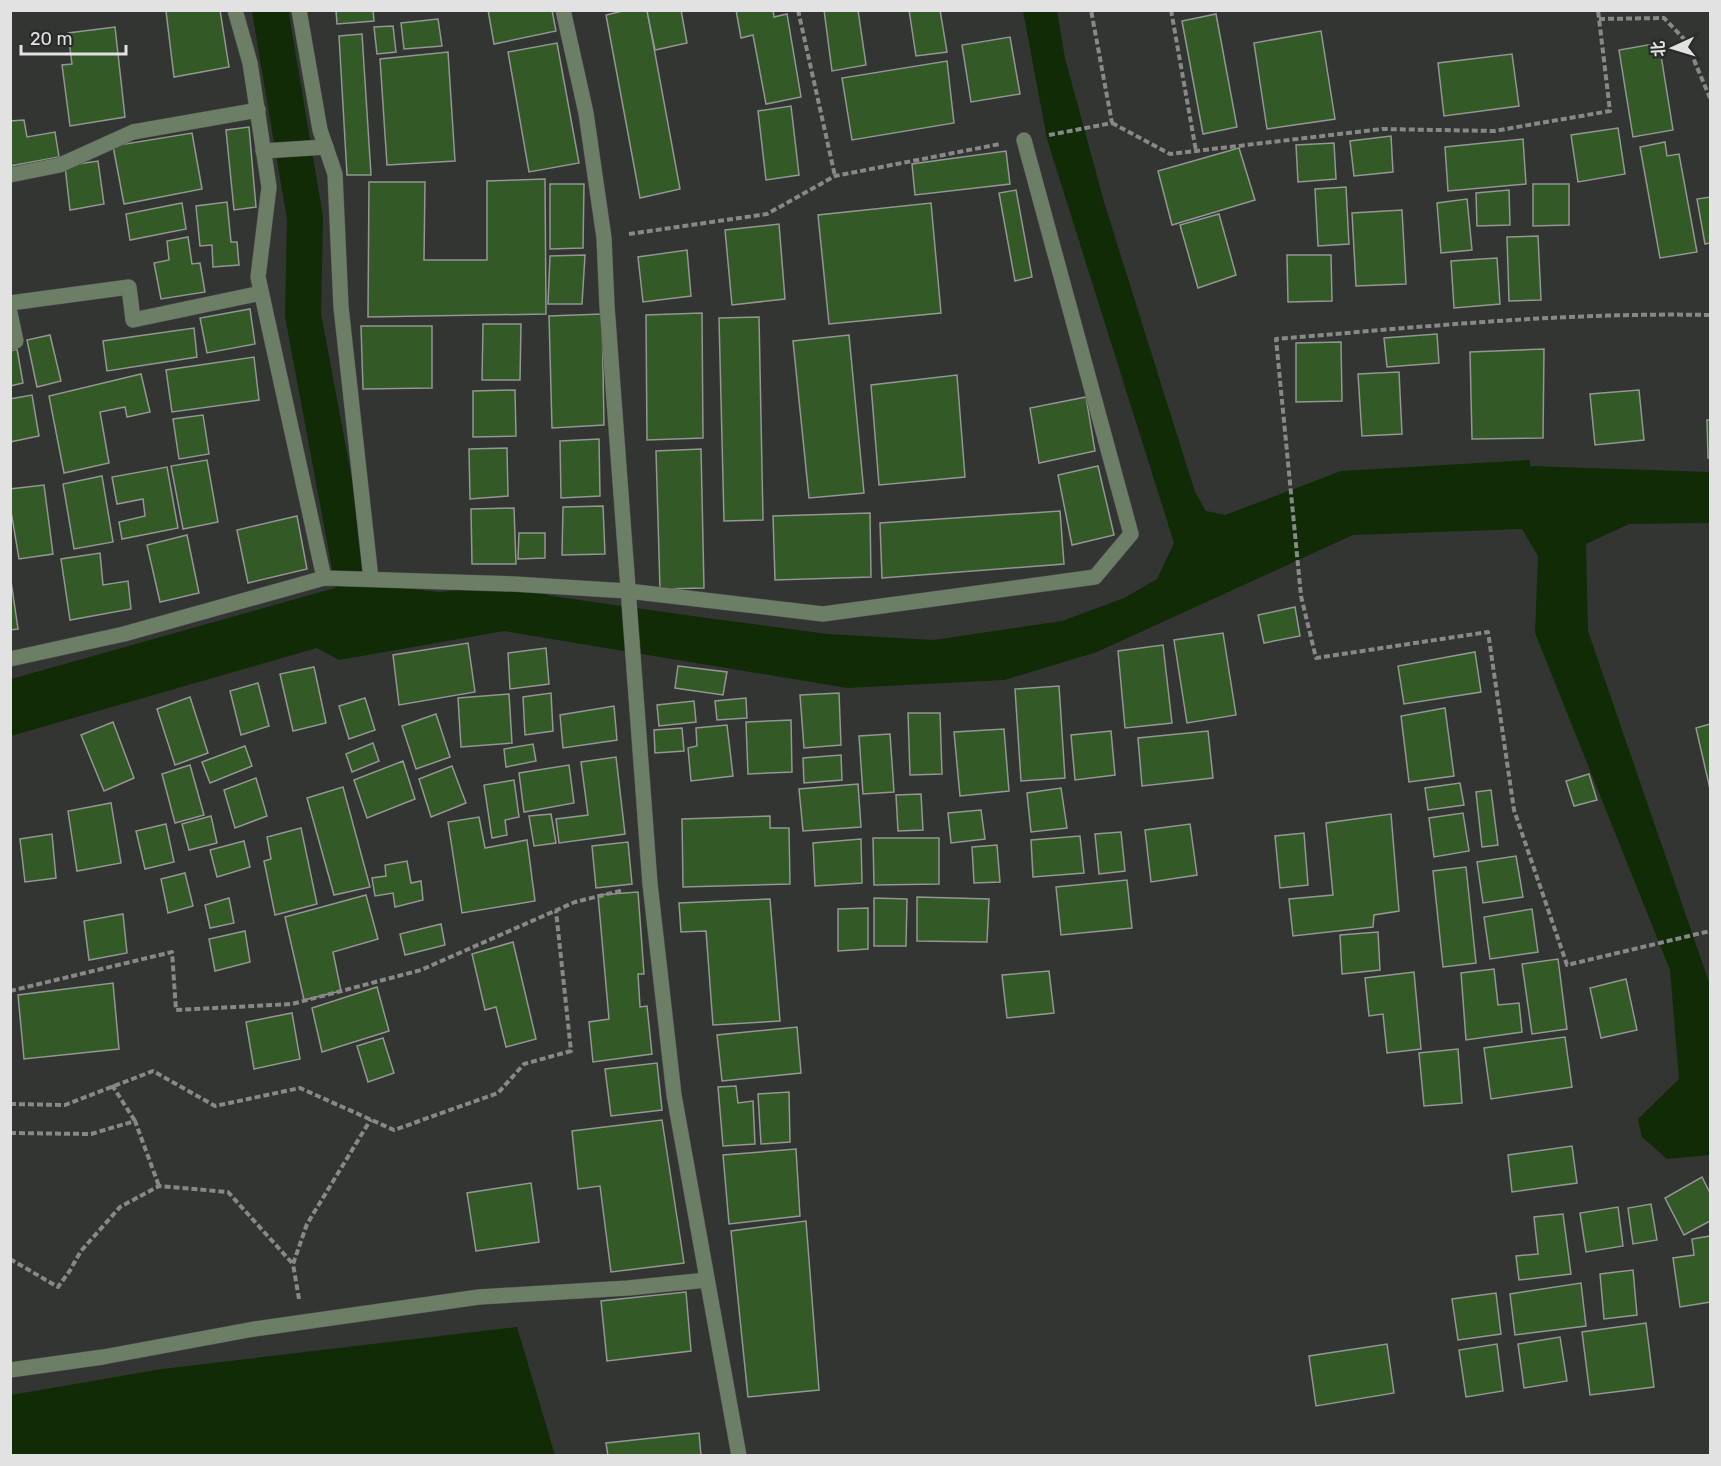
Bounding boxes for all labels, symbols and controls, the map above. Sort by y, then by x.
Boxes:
scale bar [21,18,126,56]
north arrow [1643,18,1703,78]
text: 20 m [30,28,72,50]
text: 北 [1648,40,1669,58]

